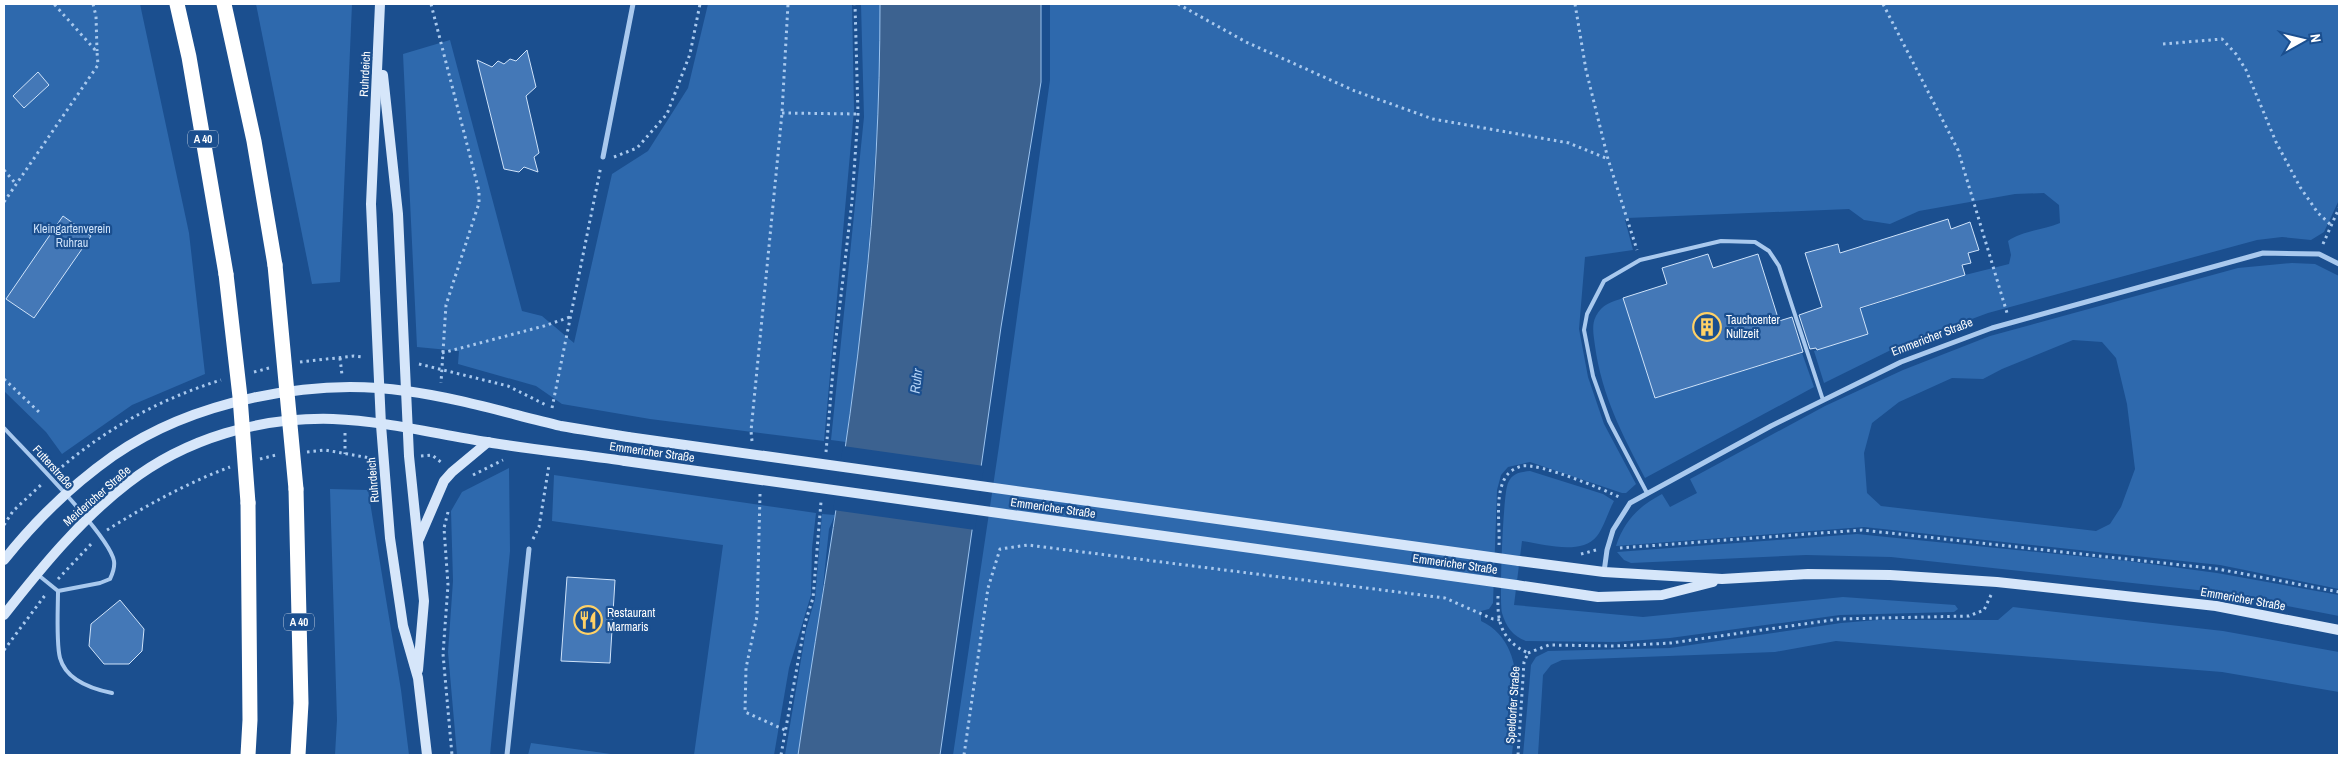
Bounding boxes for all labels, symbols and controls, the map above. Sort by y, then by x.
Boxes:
north arrow [2278,15,2328,65]
text: N [2306,33,2325,44]
street label: Ruhrdeich [356,51,374,97]
road number: A 40 [188,130,218,148]
park label: Kleingartenverein Ruhrau [33,221,111,251]
building icon: Tauchcenter Nullzeit [1692,312,1722,342]
place label: Tauchcenter Nullzeit [1726,312,1781,342]
street label: Emmericher Straße [1889,314,1975,360]
water label: Ruhr [906,366,927,394]
street label: Emmericher Straße [608,438,696,466]
street label: Futterstraße [29,442,77,492]
street label: Ruhrdeich [363,457,383,503]
street label: Meidericher Straße [60,462,134,530]
street label: Emmericher Straße [1009,494,1097,522]
street label: Emmericher Straße [1411,550,1499,578]
street label: Emmericher Straße [2199,584,2287,614]
restaurant icon: Restaurant Marmaris [573,605,603,635]
place label: Restaurant Marmaris [607,605,655,635]
road number: A 40 [284,614,314,630]
street label: Speldorfer Straße [1502,666,1524,744]

